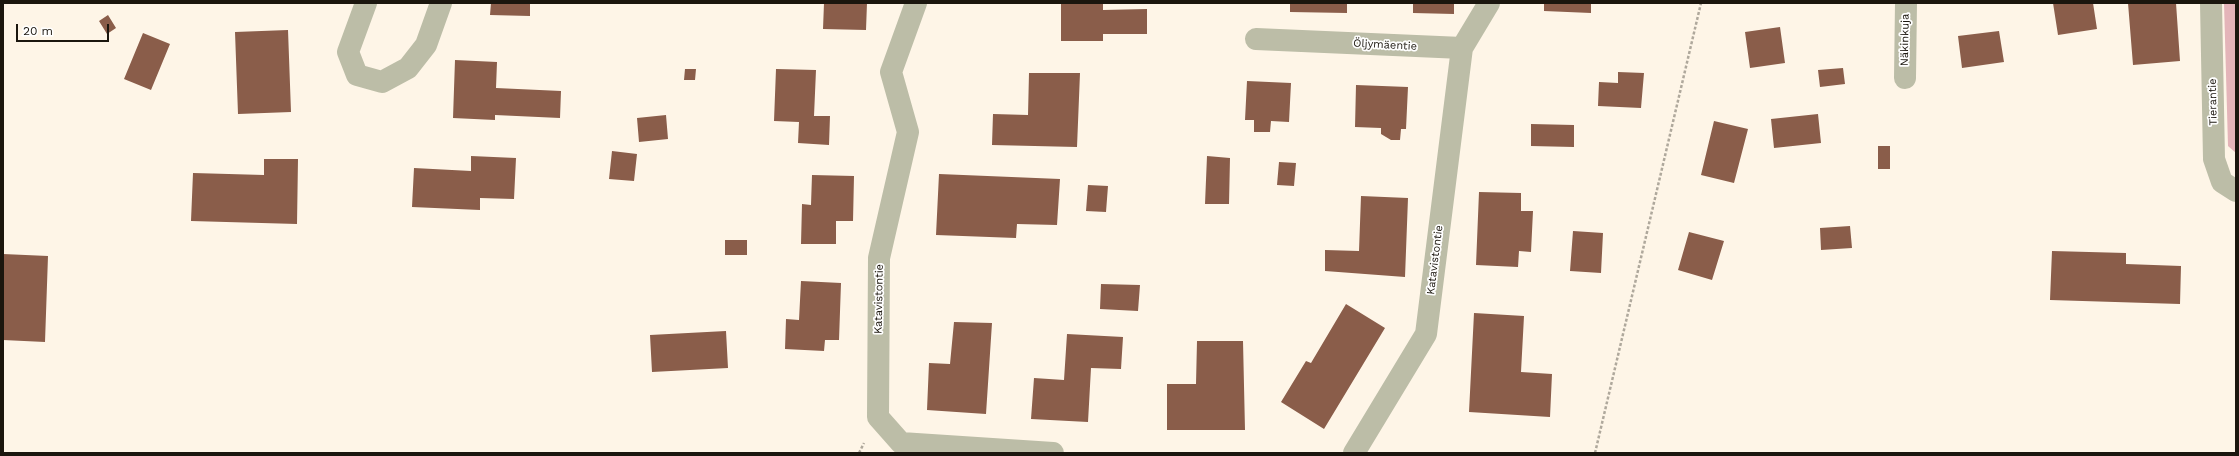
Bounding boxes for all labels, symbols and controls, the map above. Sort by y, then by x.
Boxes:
street label: Näkinkuja [1898,14,1912,66]
scale bar [18,16,111,42]
text: 20 m [23,24,53,38]
street label: Öljymäentie [1353,37,1417,53]
street label: Tierantie [2206,78,2220,126]
street label: Katavistontie [1424,224,1446,296]
street label: Katavistontie [872,264,886,334]

